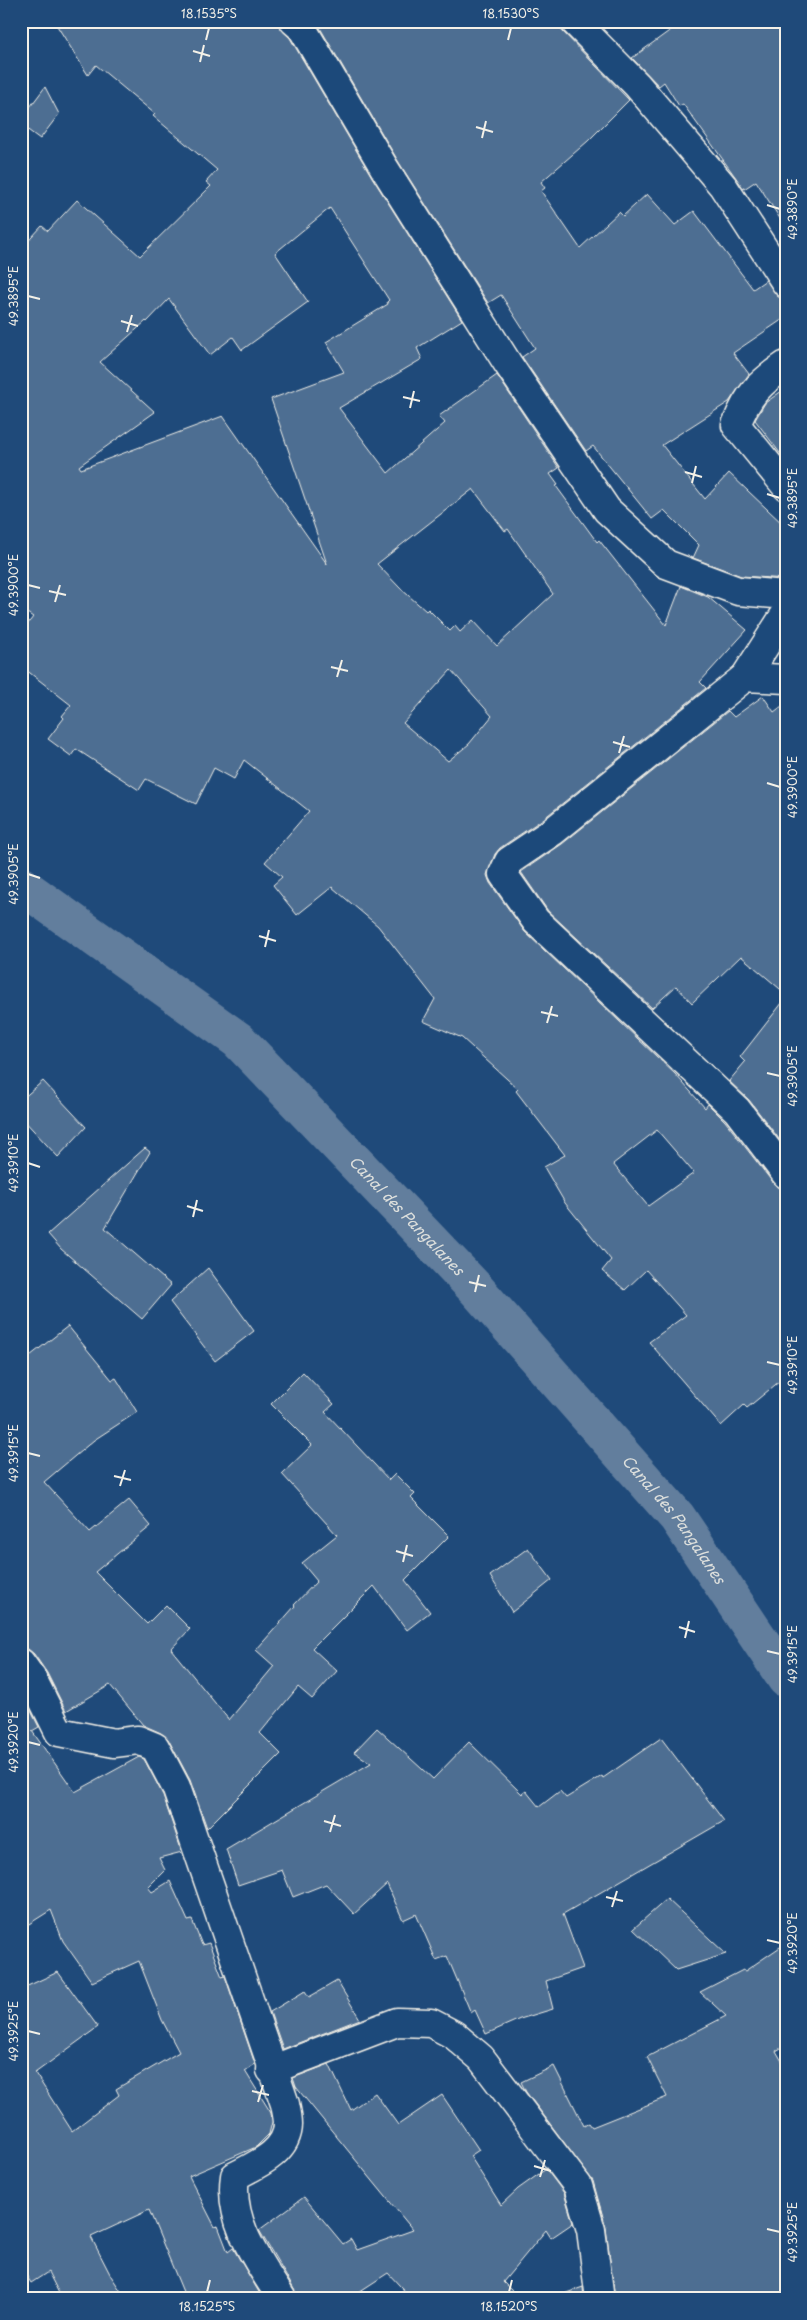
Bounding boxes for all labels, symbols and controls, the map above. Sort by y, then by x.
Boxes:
text: 18.1535°S [181,4,237,22]
text: 18.1530°S [483,4,539,22]
text: 49.3890°E [783,178,801,240]
text: 49.3895°E [4,266,22,326]
text: 49.3895°E [783,468,801,528]
text: 49.3900°E [4,554,22,616]
text: 49.3900°E [783,756,801,818]
text: 49.3905°E [4,843,22,905]
text: 49.3905°E [783,1045,801,1107]
text: 49.3910°E [4,1133,22,1193]
water label: Canal des Pangalanes [344,1150,471,1281]
text: 49.3910°E [783,1335,801,1395]
text: 49.3915°E [4,1424,22,1482]
water label: Canal des Pangalanes [617,1449,732,1589]
text: 49.3915°E [783,1625,801,1683]
text: 49.3920°E [4,1711,22,1773]
text: 49.3920°E [783,1912,801,1974]
text: 49.3925°E [4,2001,22,2061]
text: 49.3925°E [783,2202,801,2262]
text: 18.1525°S [179,2297,235,2315]
text: 18.1520°S [480,2297,538,2315]

